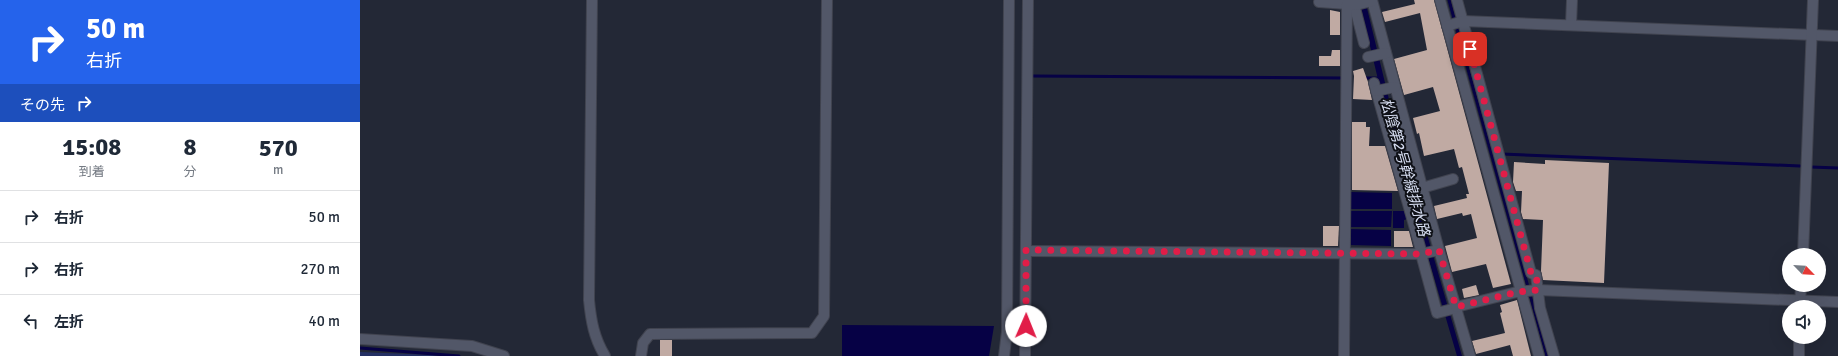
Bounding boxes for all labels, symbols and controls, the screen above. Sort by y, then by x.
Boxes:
text: 50 m [86,12,145,46]
icon: right [20,16,72,68]
pin [1453,32,1487,66]
icon: arrive [1459,38,1481,60]
text: 右折 [86,50,122,72]
icon: right [73,92,95,114]
text: その先 [20,96,65,114]
water label: 松陰第2号幹線排水路 [1377,96,1434,240]
text: 15:08 [62,132,121,162]
text: 8 [184,132,196,162]
text: 570 [259,133,298,163]
text: m [273,162,283,178]
text: 到着 [79,164,105,180]
text: 分 [183,164,197,180]
icon: right [20,206,42,228]
text: 50 m [309,208,340,226]
text: 右折 [54,209,84,227]
north arrow [1782,248,1826,292]
map controls [1782,248,1826,344]
icon: right [20,258,42,280]
text: 270 m [300,260,340,278]
text: 右折 [54,261,84,279]
button: sound [1782,300,1826,344]
position arrow [1005,305,1047,347]
icon: left [20,310,42,332]
text: 40 m [309,312,340,330]
text: 左折 [54,313,84,331]

